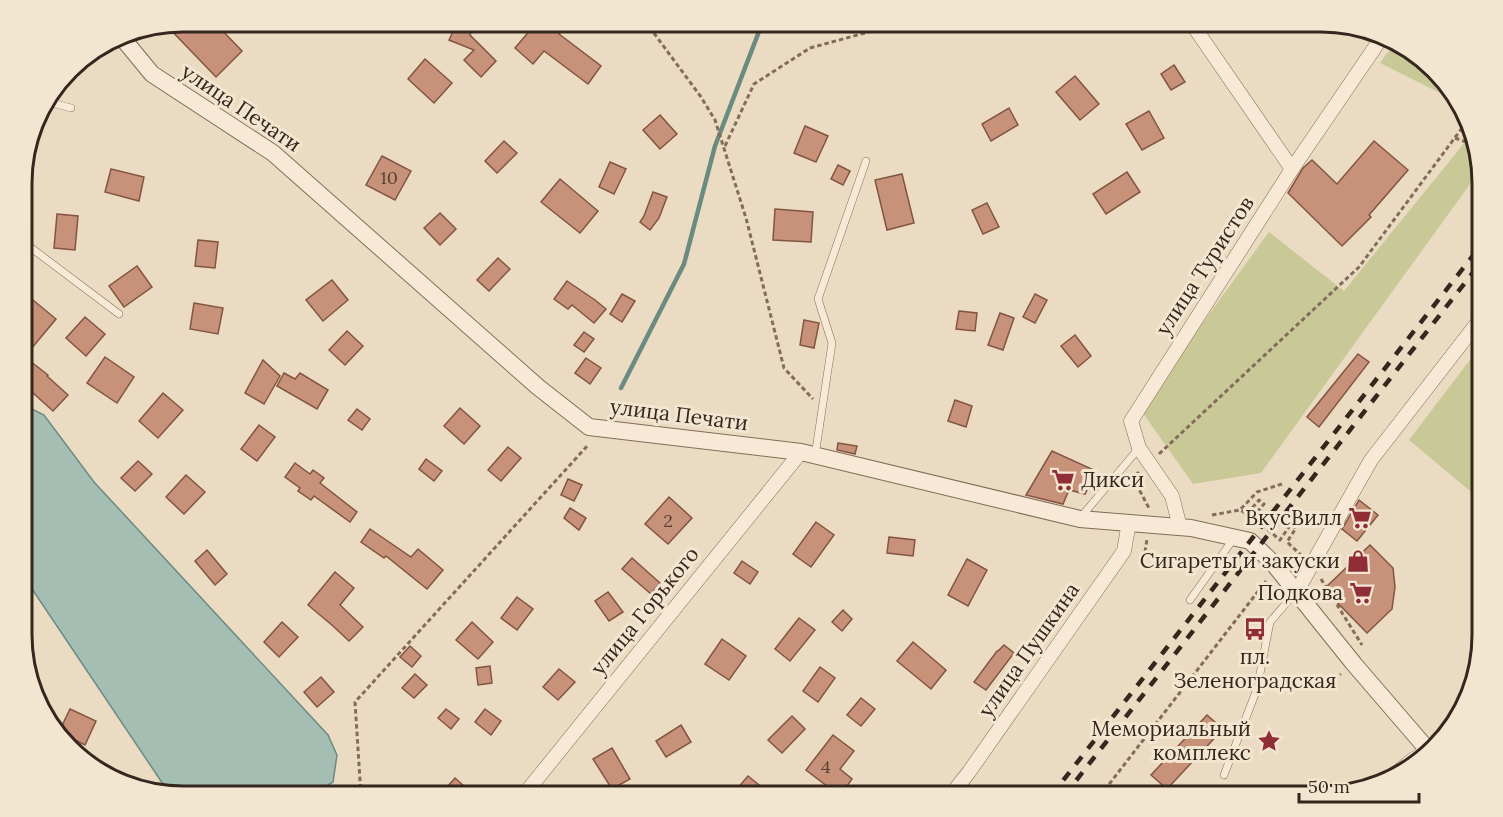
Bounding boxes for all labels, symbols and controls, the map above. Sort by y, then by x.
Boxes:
street label: улица Печати [176,58,306,158]
house number: 10 [380,166,398,189]
street label: улица Туристов [1149,191,1260,341]
street label: улица Печати [608,393,750,436]
place label: Дикси [1081,466,1144,493]
supermarket icon: Дикси [1050,467,1076,493]
place label: ВкусВилл [1245,504,1342,531]
supermarket icon: ВкусВилл [1347,505,1373,531]
house number: 2 [663,509,673,532]
street label: улица Горького [584,541,705,680]
place label: Сигареты и закуски [1140,547,1340,574]
shop icon: Сигареты и закуски [1345,548,1371,574]
street label: улица Пушкина [972,577,1085,722]
place label: Подкова [1258,579,1343,606]
supermarket icon: Подкова [1348,580,1374,606]
bus stop icon: пл. Зеленоградская [1242,616,1268,642]
place label: пл. Зеленоградская [1173,643,1337,694]
place label: Мемориальный комплекс [1091,715,1251,766]
place icon: Мемориальный комплекс [1256,728,1282,754]
house number: 4 [821,755,831,778]
scale bar [1299,766,1419,804]
text: 50 m [1308,775,1350,798]

